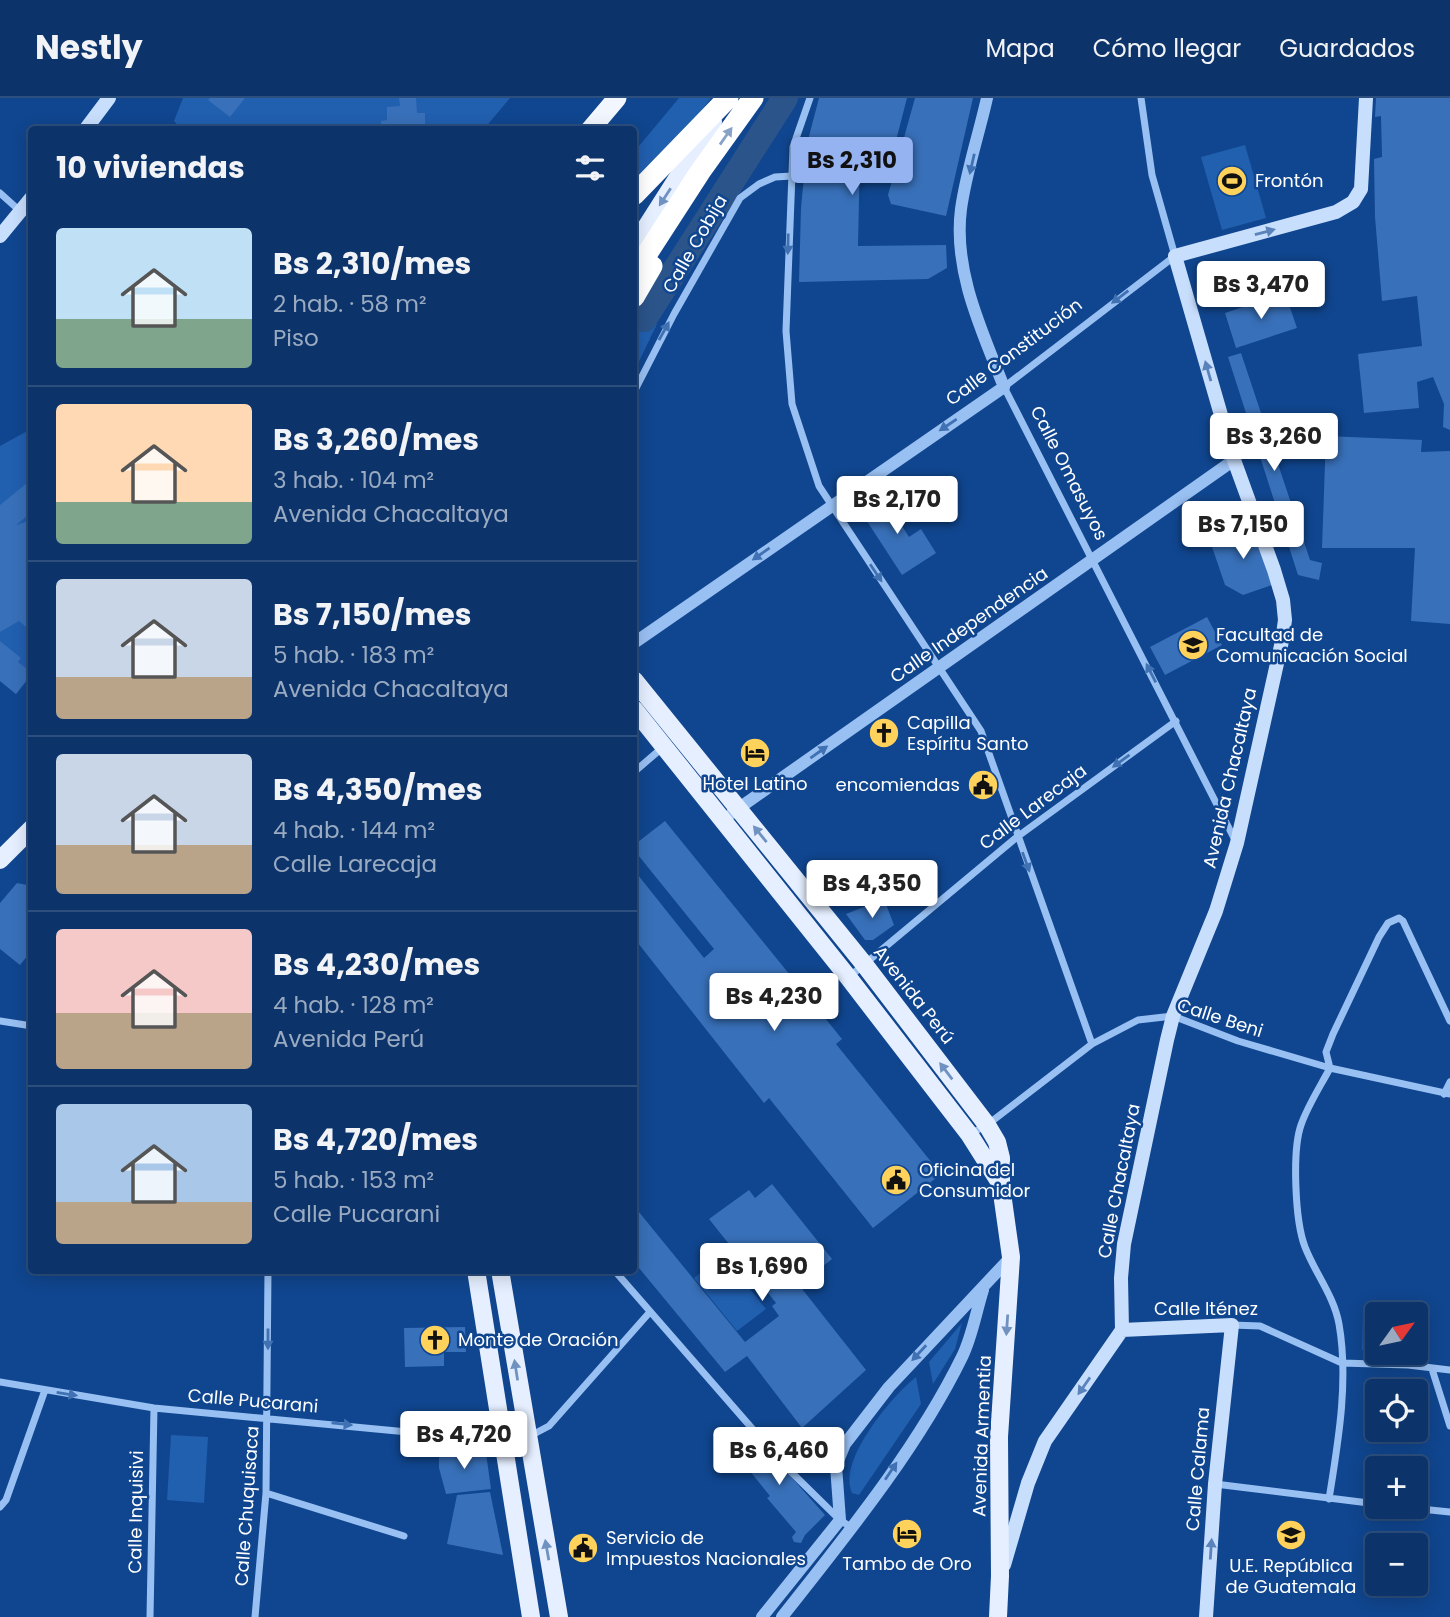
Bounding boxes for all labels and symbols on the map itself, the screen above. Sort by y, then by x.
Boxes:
one-way arrow [719,127,733,145]
pin: Bs 2,310 [780,138,924,197]
one-way arrow [966,154,977,176]
sports icon: Frontón [1215,164,1249,198]
place label: Frontón [1255,168,1323,193]
one-way arrow [659,187,672,206]
street label: Calle Cobija [656,190,733,297]
one-way arrow [1254,226,1276,237]
one-way arrow [783,233,794,255]
pin: Bs 3,470 [1189,262,1333,321]
one-way arrow [1111,290,1130,304]
street label: Calle Constitución [940,292,1087,411]
one-way arrow [658,321,670,341]
one-way arrow [1203,360,1213,381]
street label: Calle Omasuyos [1025,401,1114,544]
pin: Bs 3,260 [1202,414,1346,473]
one-way arrow [939,418,957,432]
pin: Bs 2,170 [825,476,969,536]
pin: Bs 7,150 [1171,502,1315,561]
one-way arrow [752,547,770,561]
street label: Calle Independencia [885,561,1053,689]
one-way arrow [869,564,883,582]
place label: Facultad de Comunicación Social [1216,622,1408,668]
school or university icon: Facultad de Comunicación Social [1176,628,1210,662]
one-way arrow [1146,662,1158,682]
street label: Avenida Chacaltaya [1197,685,1262,871]
place label: Capilla Espíritu Santo [907,710,1029,756]
church icon: Capilla Espíritu Santo [867,716,901,750]
hotel icon: Hotel Latino [738,736,772,770]
one-way arrow [810,745,828,759]
one-way arrow [1112,754,1130,768]
street label: Calle Larecaja [974,758,1092,855]
public building icon: encomiendas [966,768,1000,802]
place label: Hotel Latino [703,771,807,796]
place label: encomiendas [835,772,960,797]
one-way arrow [753,826,768,843]
one-way arrow [1021,851,1032,872]
pin: Bs 4,350 [800,860,944,920]
street label: Avenida Perú [868,940,961,1049]
pin: Bs 4,230 [702,974,846,1033]
street label: Calle Beni [1174,992,1266,1043]
one-way arrow [939,1062,953,1080]
street label: Calle Chacaltaya [1091,1101,1146,1260]
place label: Oficina del Consumidor [919,1157,1031,1203]
public building icon: Oficina del Consumidor [879,1163,913,1197]
pin: Bs 1,690 [690,1244,834,1303]
street label: Calle Iténez [1154,1296,1258,1321]
north arrow [1365,1302,1428,1365]
one-way arrow [1001,1315,1012,1337]
church icon: Monte de Oración [418,1323,452,1357]
place label: Monte de Oración [458,1327,619,1352]
one-way arrow [262,1328,274,1350]
one-way arrow [912,1344,928,1361]
street label: Avenida Armentia [966,1355,997,1517]
one-way arrow [510,1359,521,1381]
one-way arrow [1077,1377,1091,1395]
street label: Calle Pucarani [187,1382,319,1419]
one-way arrow [56,1389,78,1400]
street label: Calle Calama [1180,1406,1215,1532]
pin: Bs 4,720 [392,1412,536,1471]
one-way arrow [331,1419,353,1430]
street label: Calle Chuquisaca [228,1425,265,1587]
pin: Bs 6,460 [707,1428,851,1487]
street label: Calle Inquisivi [122,1450,149,1574]
one-way arrow [884,1462,897,1481]
hotel icon: Tambo de Oro [890,1517,924,1551]
school or university icon: U.E. República de Guatemala [1274,1518,1308,1552]
place label: Servicio de Impuestos Nacionales [606,1525,806,1571]
public building icon: Servicio de Impuestos Nacionales [566,1531,600,1565]
one-way arrow [1206,1538,1217,1560]
one-way arrow [541,1539,552,1561]
place label: Tambo de Oro [842,1551,972,1576]
place label: U.E. República de Guatemala [1226,1553,1356,1599]

